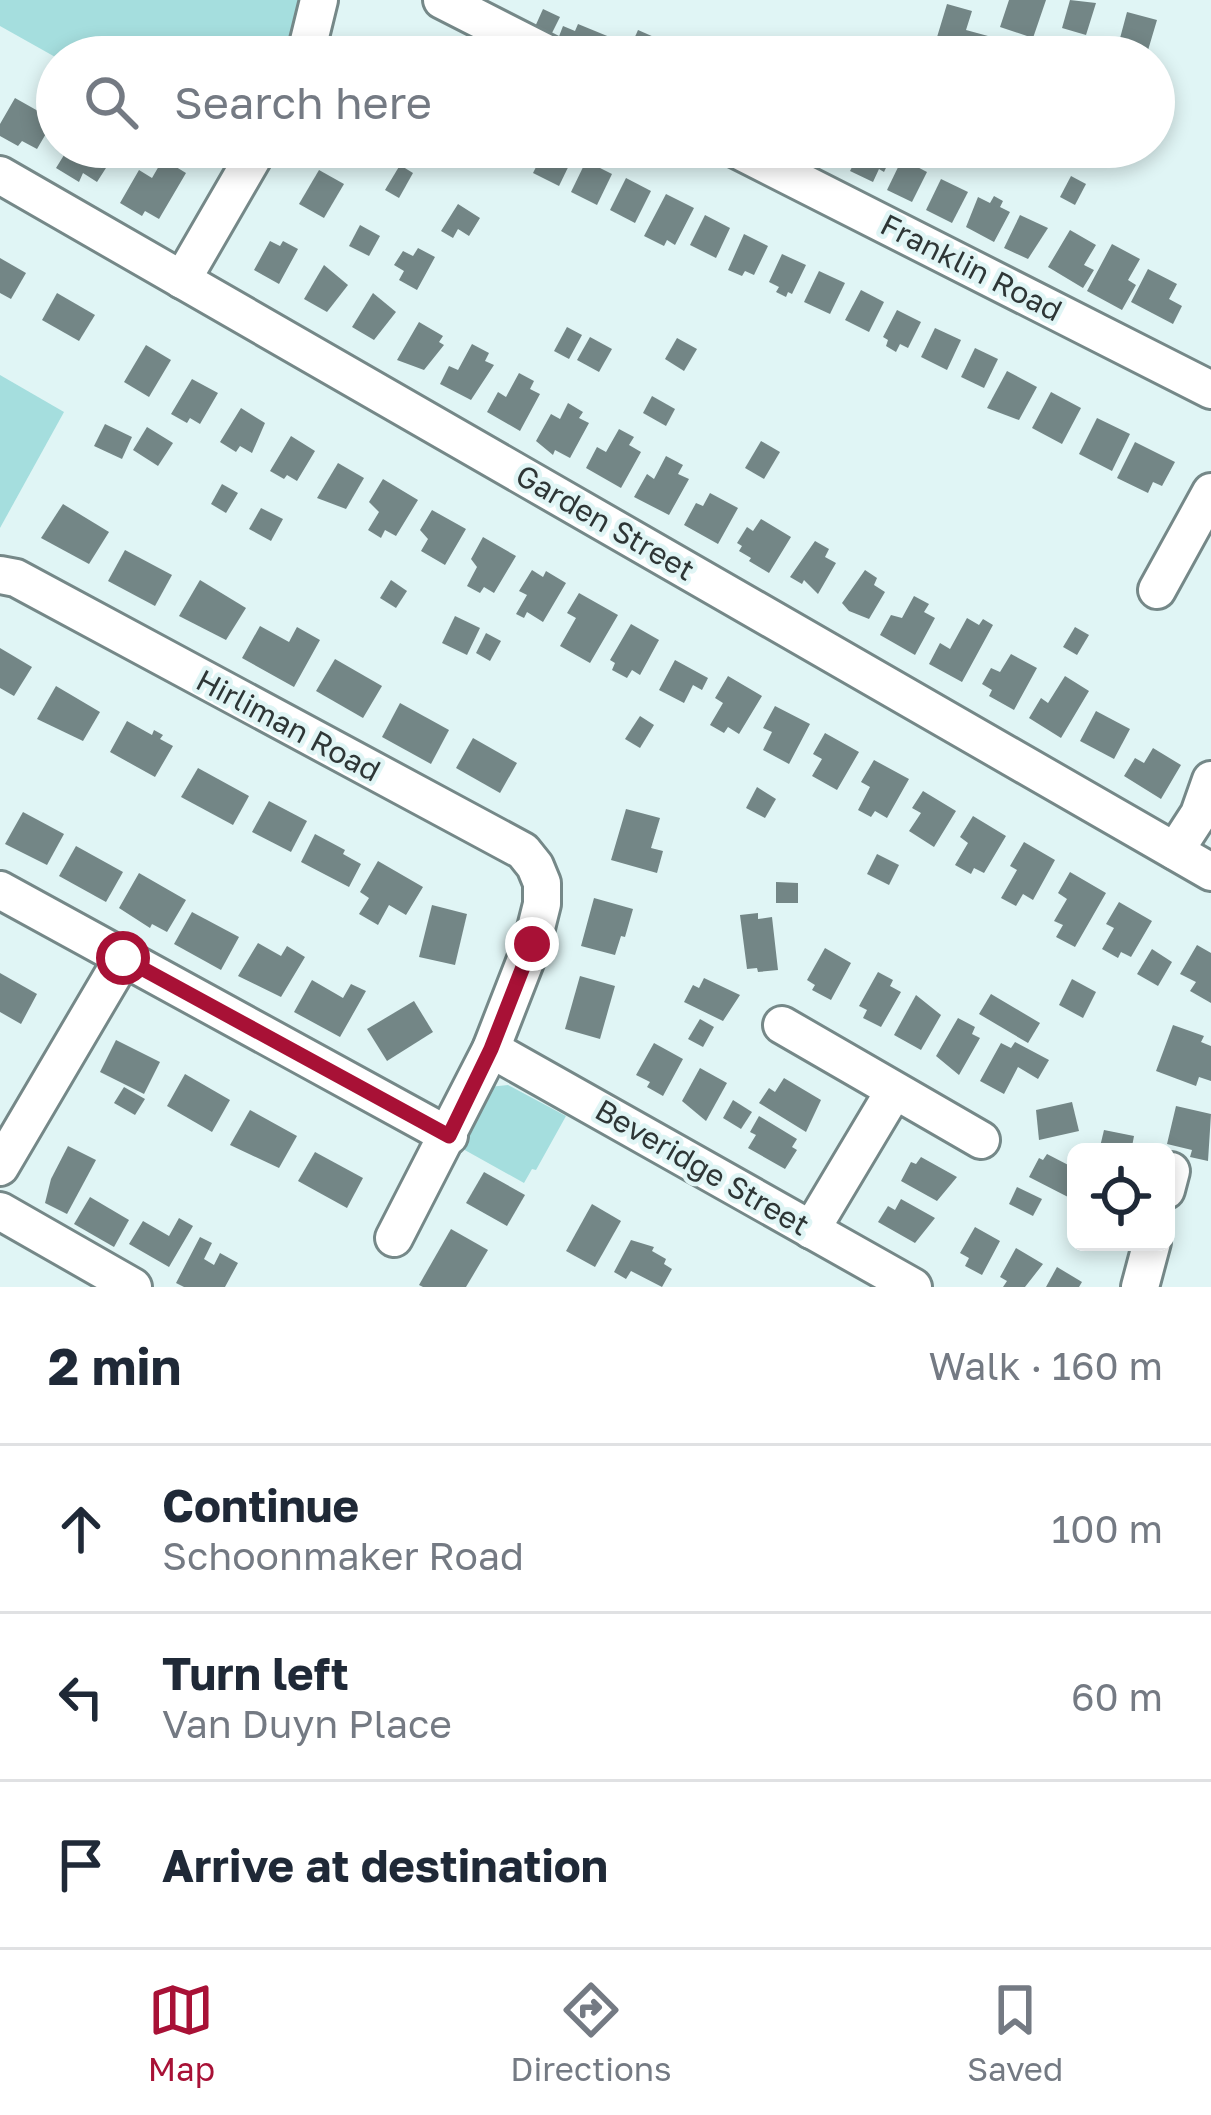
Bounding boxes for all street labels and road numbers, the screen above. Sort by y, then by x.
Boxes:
street label: Franklin Road [875,206,1068,328]
street label: Garden Street [510,457,701,588]
street label: Hirliman Road [190,662,387,789]
street label: Beveridge Street [589,1091,816,1243]

